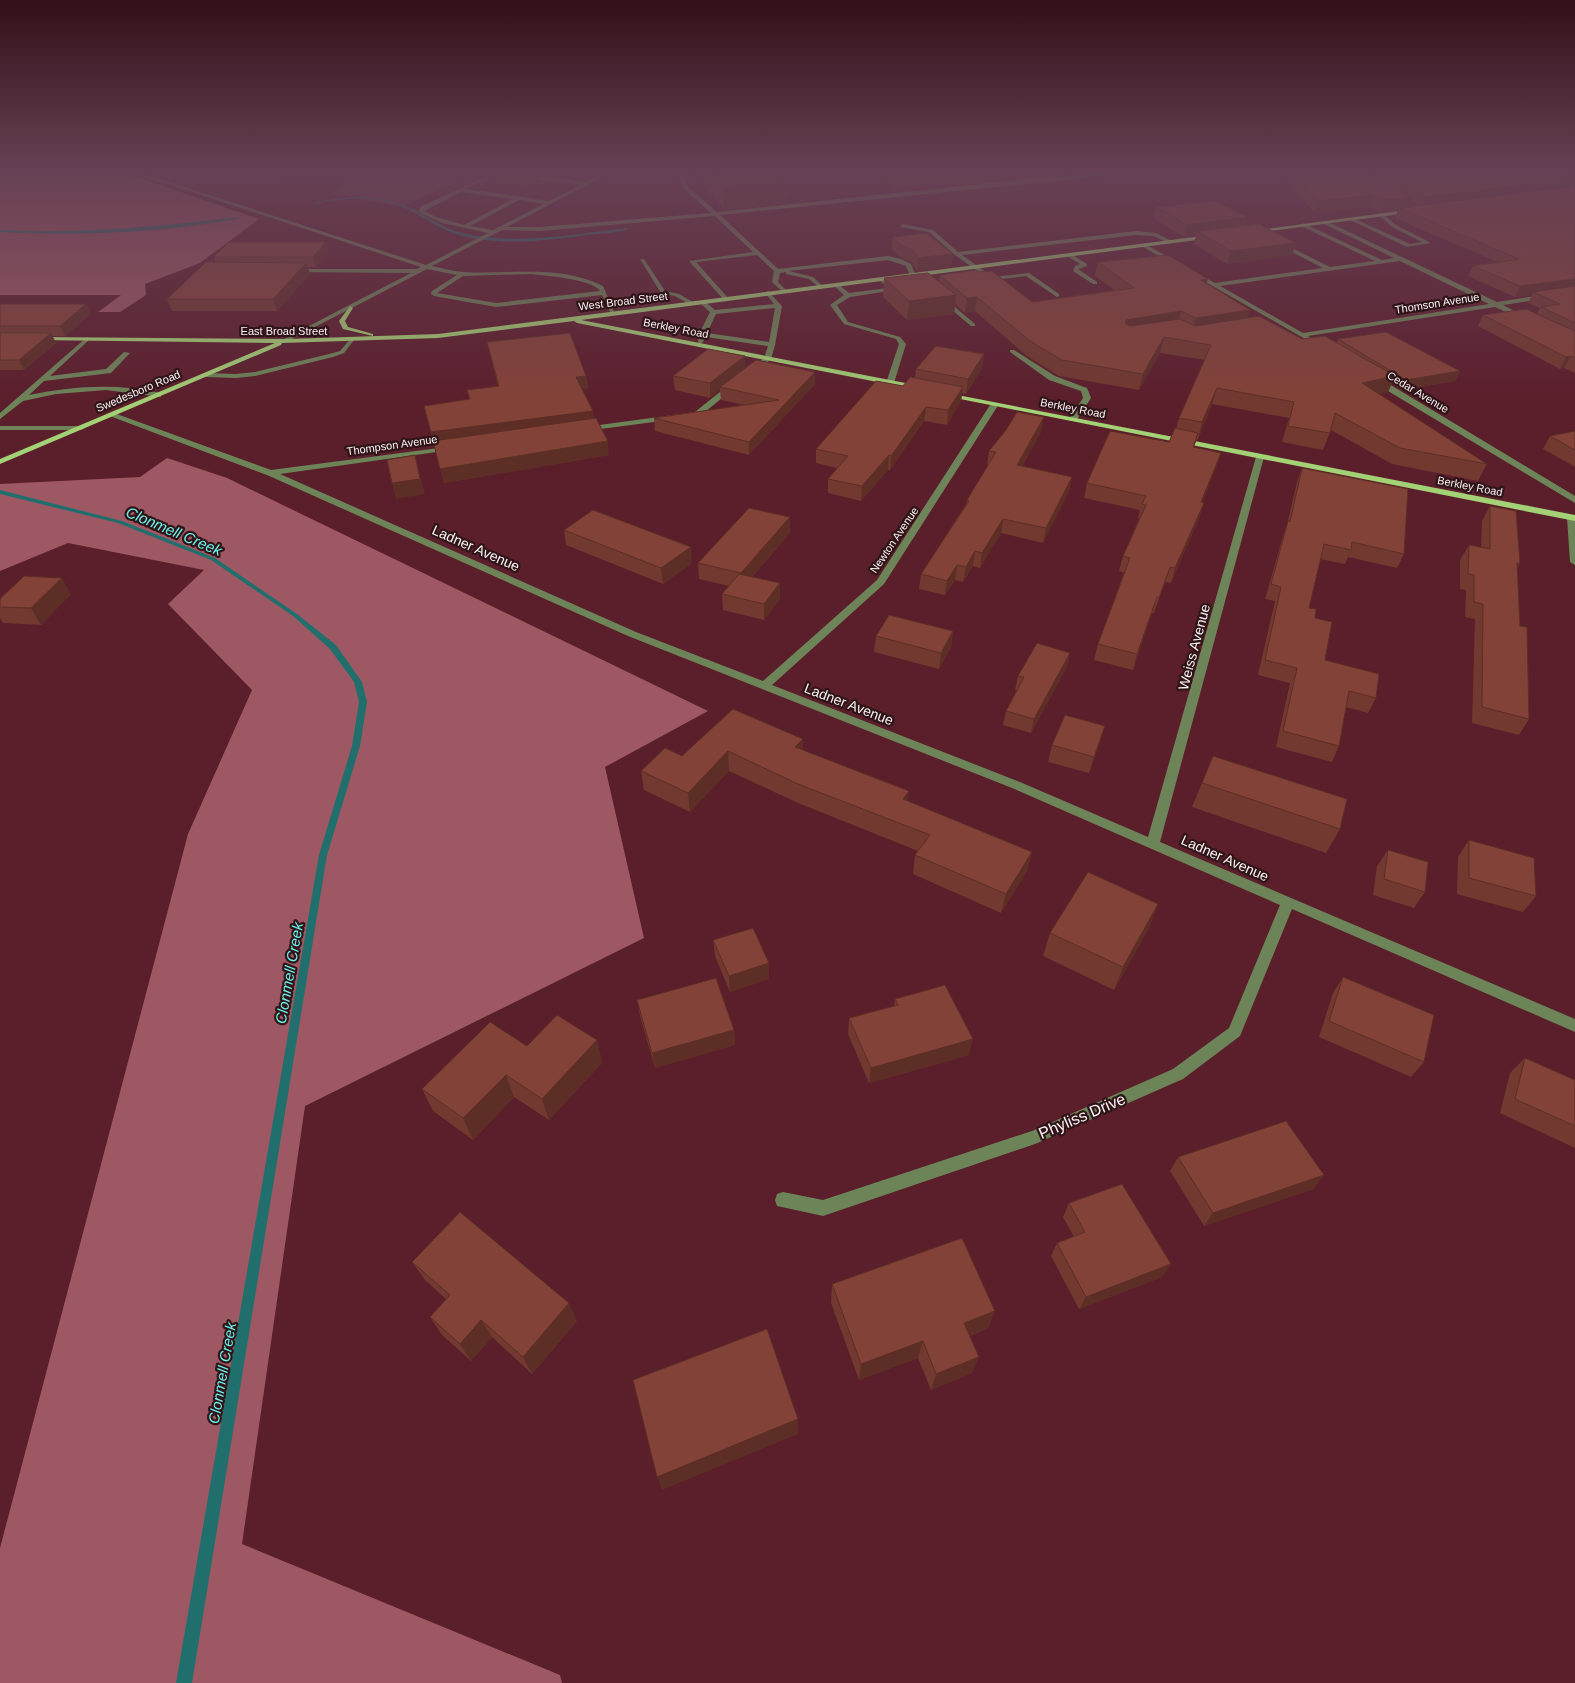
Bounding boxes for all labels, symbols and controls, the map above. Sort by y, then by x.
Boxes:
street label: West Broad Street [578,290,668,312]
street label: Thomson Avenue [1394,290,1480,316]
street label: Berkley Road [642,316,710,340]
street label: East Broad Street [241,325,327,337]
street label: Swedesboro Road [94,368,182,414]
street label: Cedar Avenue [1385,369,1451,415]
street label: Berkley Road [1039,396,1107,420]
street label: Thompson Avenue [346,433,438,457]
street label: Berkley Road [1436,474,1504,498]
water label: Clonmell Creek [123,503,226,559]
street label: Newton Avenue [868,505,920,575]
street label: Ladner Avenue [430,522,522,574]
street label: Weiss Avenue [1175,602,1213,692]
street label: Ladner Avenue [802,680,896,728]
street label: Ladner Avenue [1179,832,1271,884]
water label: Clonmell Creek [272,920,307,1025]
street label: Phyliss Drive [1036,1090,1128,1142]
water label: Clonmell Creek [205,1320,240,1425]

